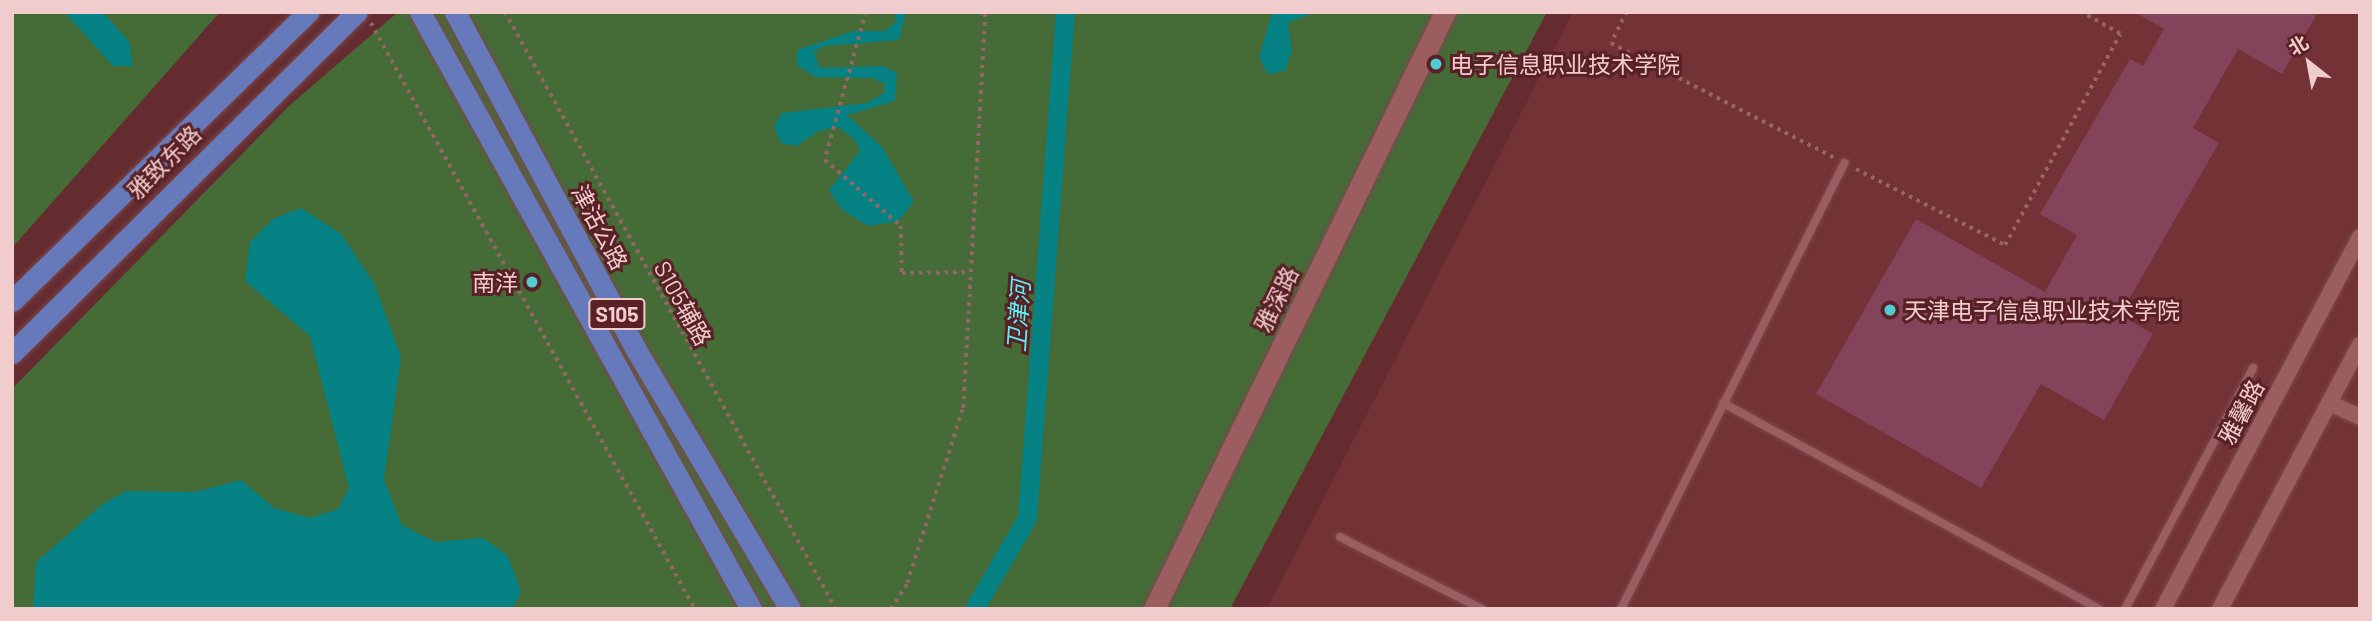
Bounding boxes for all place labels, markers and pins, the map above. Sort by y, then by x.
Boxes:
place label: 电子信息职业技术学院 [1450,50,1680,78]
marker: 电子信息职业技术学院 [1428,56,1444,72]
place label: 南洋 [472,268,518,296]
marker: 南洋 [524,274,540,290]
place label: 天津电子信息职业技术学院 [1904,296,2180,324]
marker: 天津电子信息职业技术学院 [1882,302,1898,318]

